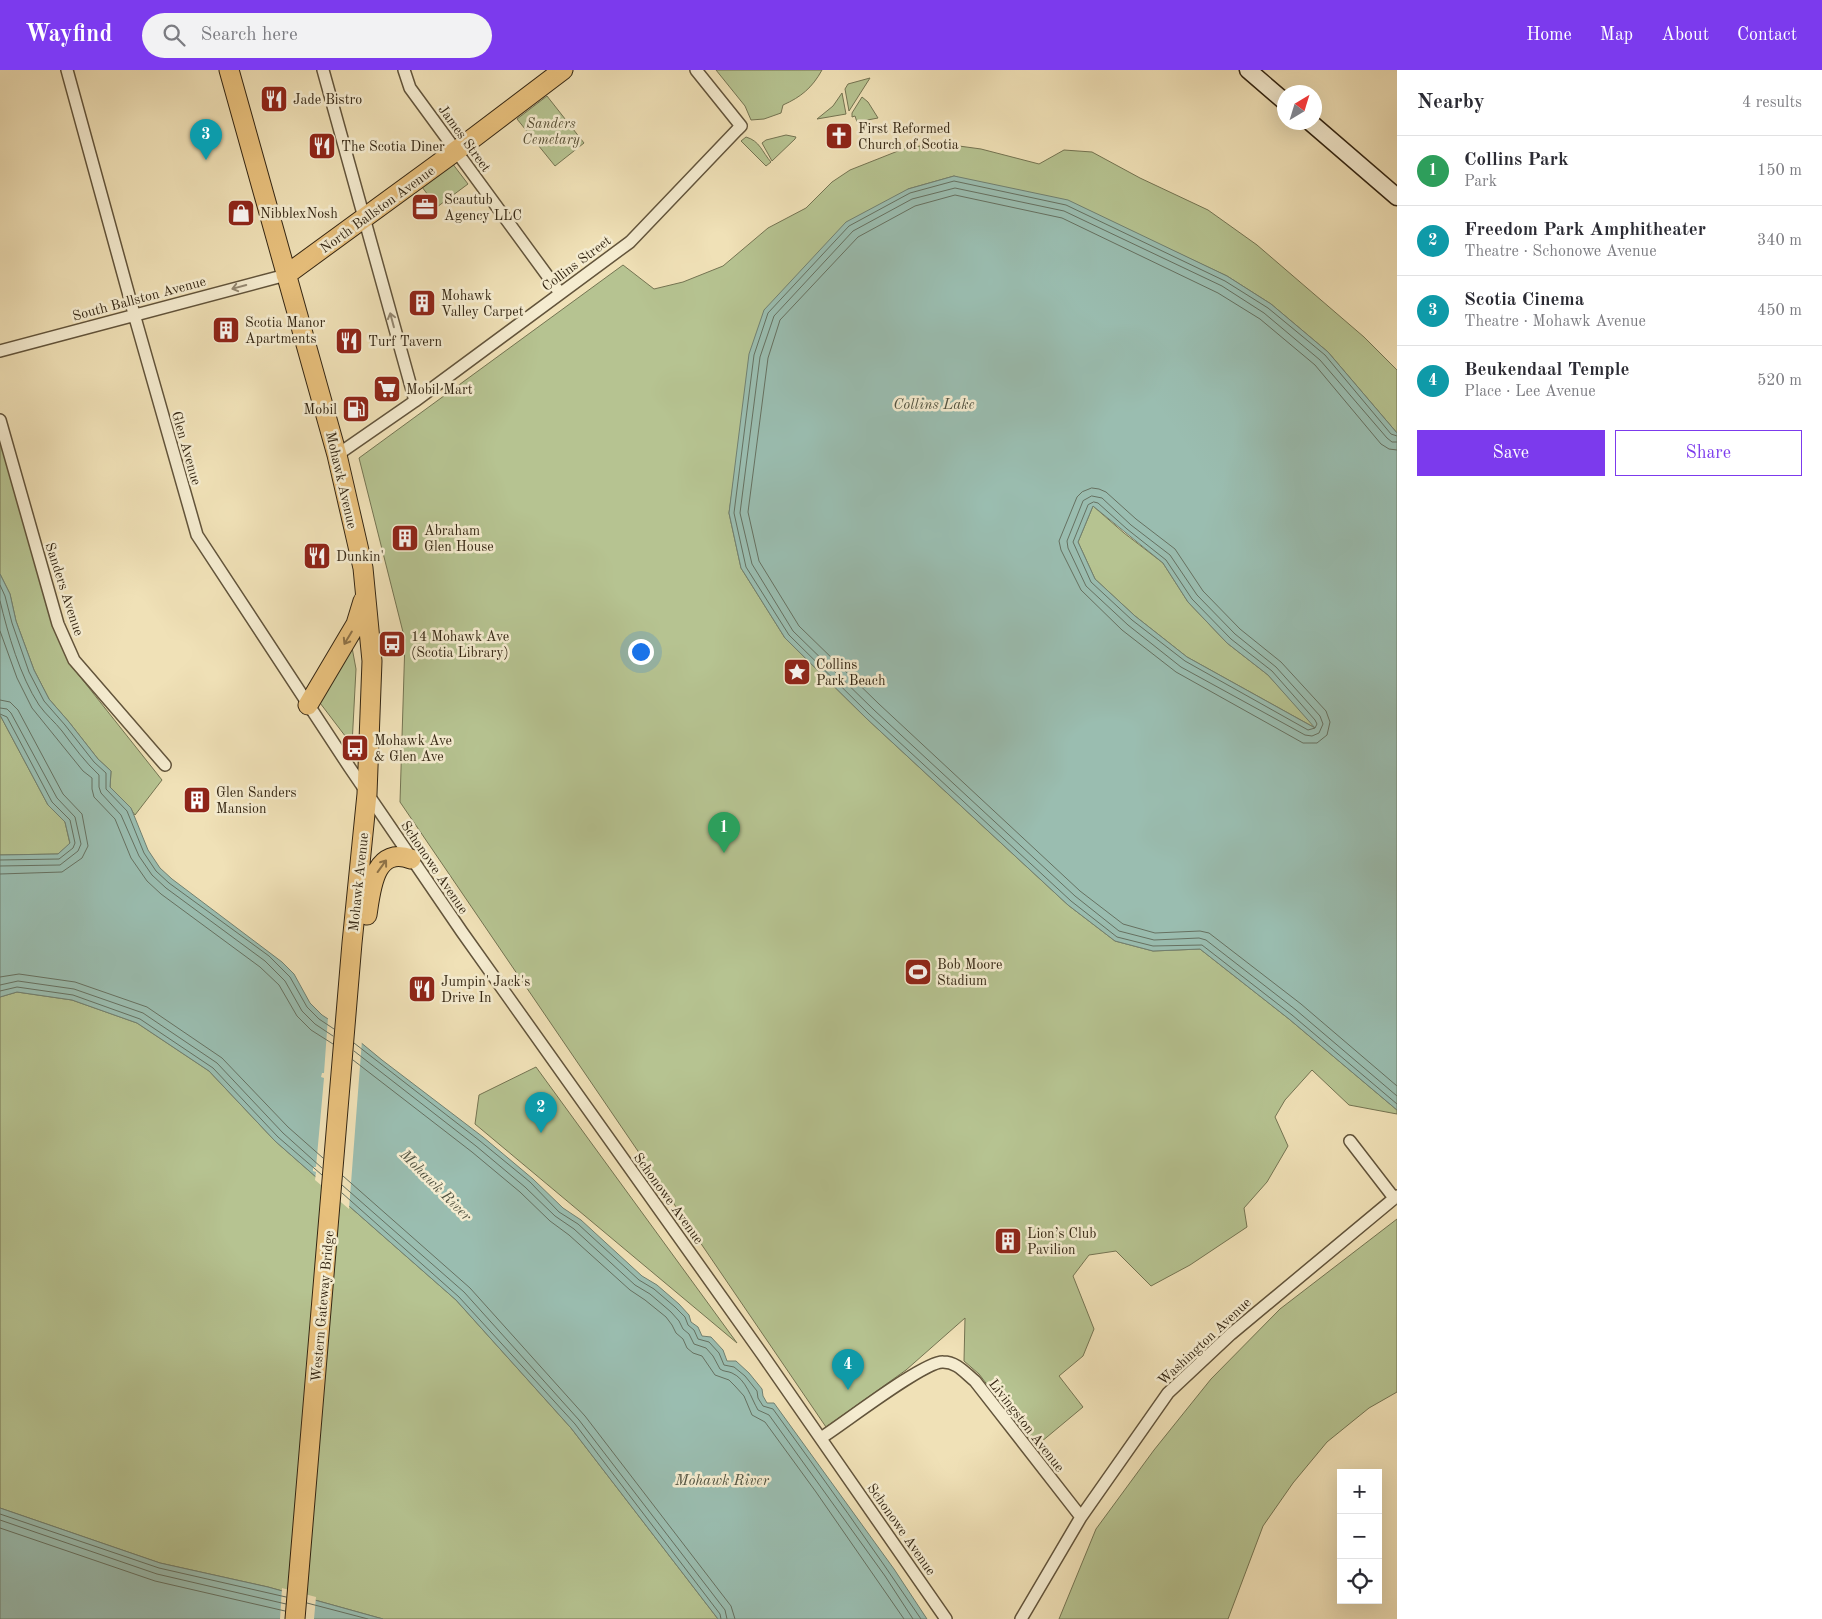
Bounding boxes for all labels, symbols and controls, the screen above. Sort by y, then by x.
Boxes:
search box [142,13,492,58]
icon: search [160,21,188,49]
text: Wayfind [25,23,112,47]
text: Search here [200,26,298,45]
text: Home [1526,26,1572,44]
text: Map [1600,26,1633,44]
text: About [1661,26,1709,44]
text: Contact [1737,26,1797,44]
restaurant icon: Jade Bistro [259,84,289,114]
north arrow [1277,85,1322,130]
text: Nearby [1417,92,1485,113]
place label: Jade Bistro [293,93,362,107]
text: 4 results [1742,95,1802,111]
street label: James Street [435,102,493,175]
park label: Sanders Cemetary [522,117,580,148]
pin: 3 [190,119,222,160]
church icon: First Reformed Church of Scotia [824,121,854,151]
place label: First Reformed Church of Scotia [858,122,959,152]
restaurant icon: The Scotia Diner [307,131,337,161]
place label: The Scotia Diner [341,140,445,154]
text: Collins Park [1464,151,1569,170]
text: 1 [1428,163,1438,179]
text: 150 m [1757,163,1802,179]
street label: North Ballston Avenue [318,164,437,256]
text: Park [1464,174,1497,190]
office icon: Scautub Agency LLC [410,192,440,222]
place label: Scautub Agency LLC [444,193,522,223]
shop icon: NibblexNosh [226,198,256,228]
place label: NibblexNosh [260,207,338,221]
text: Freedom Park Amphitheater [1464,221,1706,240]
street label: Collins Street [540,233,614,294]
text: 2 [1428,233,1438,249]
text: 340 m [1757,233,1802,249]
text: Theatre · Schonowe Avenue [1464,244,1657,260]
street label: South Ballston Avenue [71,274,208,324]
one-way arrow [232,283,248,292]
building icon: Mohawk Valley Carpet [407,288,437,318]
place label: Mohawk Valley Carpet [441,289,524,319]
text: Scotia Cinema [1464,291,1584,310]
text: 3 [1428,303,1438,319]
text: 450 m [1757,303,1802,319]
one-way arrow [387,313,397,329]
text: Theatre · Mohawk Avenue [1464,314,1646,330]
building icon: Scotia Manor Apartments [211,315,241,345]
place label: Scotia Manor Apartments [245,316,325,346]
restaurant icon: Turf Tavern [334,326,364,356]
place label: Turf Tavern [368,335,442,349]
text: Beukendaal Temple [1464,361,1630,380]
text: 4 [1428,373,1438,389]
text: 520 m [1757,373,1802,389]
supermarket icon: Mobil Mart [372,374,402,404]
place label: Mobil Mart [406,383,473,397]
text: Place · Lee Avenue [1464,384,1596,400]
fuel station icon: Mobil [341,394,371,424]
water label: Collins Lake [893,398,975,413]
place label: Mobil [304,403,337,417]
street label: Glen Avenue [169,410,203,487]
street label: Mohawk Avenue [323,430,359,530]
button: Save [1417,430,1605,476]
button: Share [1615,430,1802,476]
building icon: Abraham Glen House [390,523,420,553]
place label: Abraham Glen House [424,524,494,554]
street label: Sanders Avenue [42,541,86,638]
restaurant icon: Dunkin' [302,541,332,571]
place label: Dunkin' [336,550,384,564]
bus stop icon: 14 Mohawk Ave (Scotia Library) [377,629,407,659]
one-way arrow [342,630,352,644]
place label: 14 Mohawk Ave (Scotia Library) [411,630,509,660]
your location [628,639,654,665]
place icon: Collins Park Beach [782,657,812,687]
place label: Collins Park Beach [816,658,886,688]
bus stop icon: Mohawk Ave & Glen Ave [340,733,370,763]
place label: Mohawk Ave & Glen Ave [374,734,452,764]
building icon: Glen Sanders Mansion [182,785,212,815]
place label: Glen Sanders Mansion [216,786,297,816]
pin: 1 [708,812,740,853]
street label: Schonowe Avenue [398,819,470,917]
street label: Mohawk Avenue [347,832,371,932]
one-way arrow [377,859,387,873]
sports icon: Bob Moore Stadium [903,957,933,987]
place label: Bob Moore Stadium [937,958,1003,988]
restaurant icon: Jumpin' Jack's Drive In [407,974,437,1004]
place label: Jumpin' Jack's Drive In [441,975,530,1005]
pin: 2 [525,1092,557,1133]
water label: Mohawk River [396,1147,474,1225]
street label: Schonowe Avenue [631,1151,706,1247]
building icon: Lion’s Club Pavilion [993,1226,1023,1256]
place label: Lion’s Club Pavilion [1027,1227,1096,1257]
street label: Western Gateway Bridge [309,1230,337,1382]
street label: Washington Avenue [1156,1295,1254,1388]
pin: 4 [832,1349,864,1390]
street label: Livingston Avenue [986,1377,1067,1475]
map controls [1337,1469,1382,1604]
button: + [1337,1469,1382,1514]
water label: Mohawk River [674,1474,769,1489]
street label: Schonowe Avenue [864,1481,938,1578]
button: − [1337,1514,1382,1559]
button: locate [1337,1559,1382,1604]

